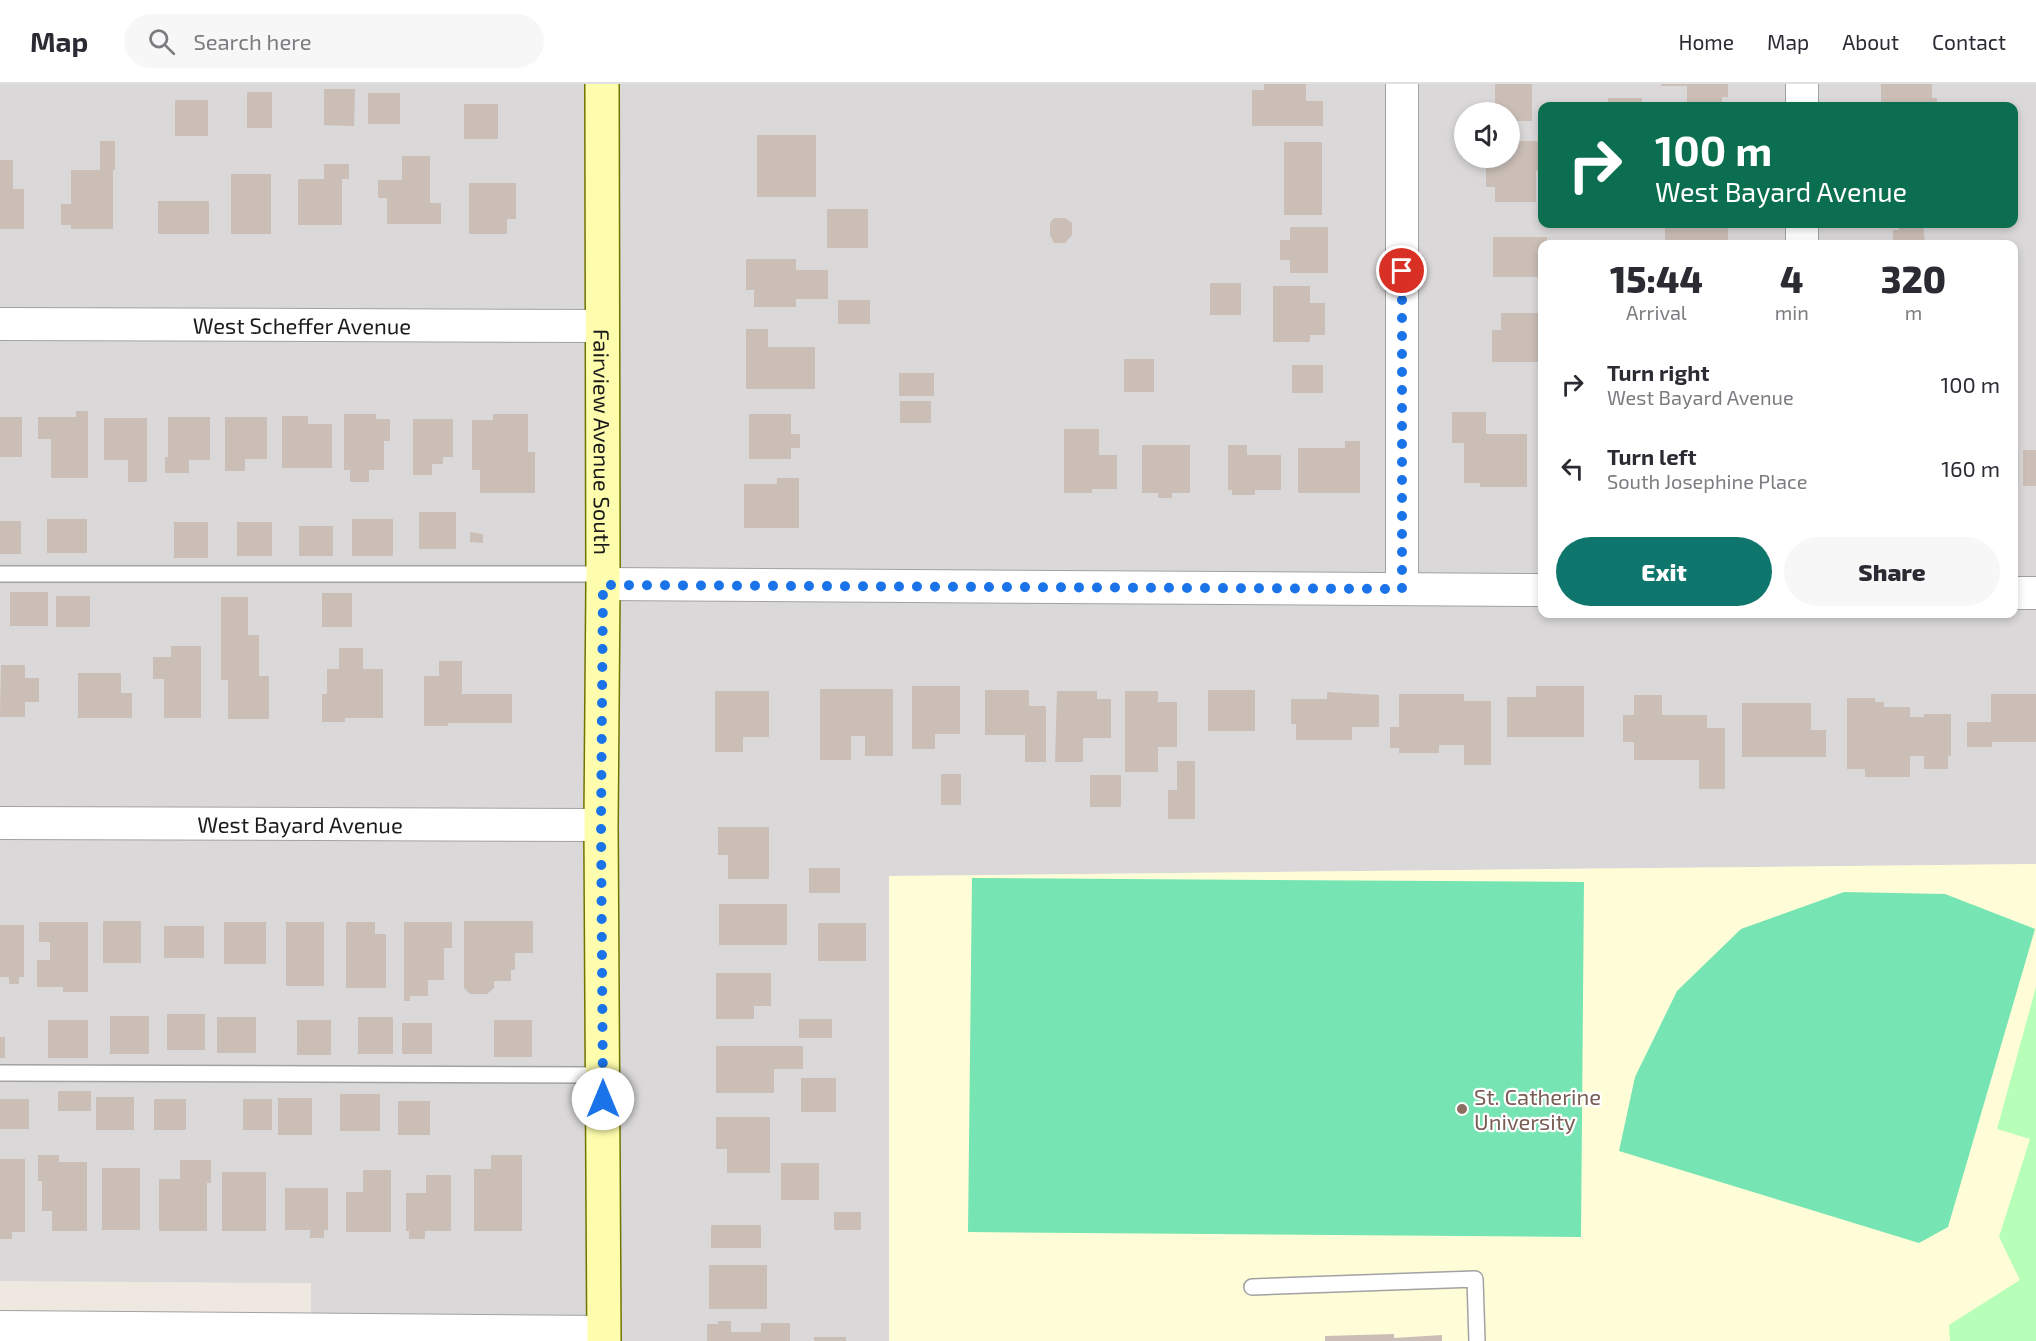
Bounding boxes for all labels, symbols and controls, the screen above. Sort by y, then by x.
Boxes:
search box [124,14,544,68]
text: Map [30,24,88,58]
icon: search [145,25,178,58]
text: Search here [193,28,312,54]
text: Home [1678,29,1734,54]
text: Map [1767,29,1809,54]
text: About [1842,29,1899,54]
text: Contact [1932,29,2006,54]
map controls [1454,102,1520,168]
button: sound [1454,102,1520,168]
text: 100 m [1655,124,1772,174]
icon: right [1556,126,1634,204]
text: West Bayard Avenue [1655,175,1907,207]
pin [1376,245,1427,296]
icon: arrive [1385,254,1418,287]
text: 15:44 [1610,257,1703,300]
text: 4 [1780,257,1803,300]
text: 320 [1881,257,1946,300]
text: Arrival [1626,300,1687,324]
text: min [1775,300,1809,324]
text: m [1905,300,1922,324]
street label: West Scheffer Avenue [193,312,411,338]
street label: Fairview Avenue South [589,329,616,555]
text: Turn right [1607,359,1709,385]
icon: right [1556,368,1589,401]
text: 100 m [1941,371,2000,397]
text: West Bayard Avenue [1607,385,1794,409]
text: Turn left [1607,443,1696,469]
icon: left [1556,452,1589,485]
text: 160 m [1941,455,2000,481]
text: South Josephine Place [1607,469,1807,493]
button: Exit [1556,537,1772,606]
button: Share [1784,537,2000,606]
street label: West Bayard Avenue [197,811,403,837]
position arrow [571,1067,635,1131]
place label: St. Catherine University [1474,1083,1601,1134]
marker: St. Catherine University [1455,1102,1469,1116]

